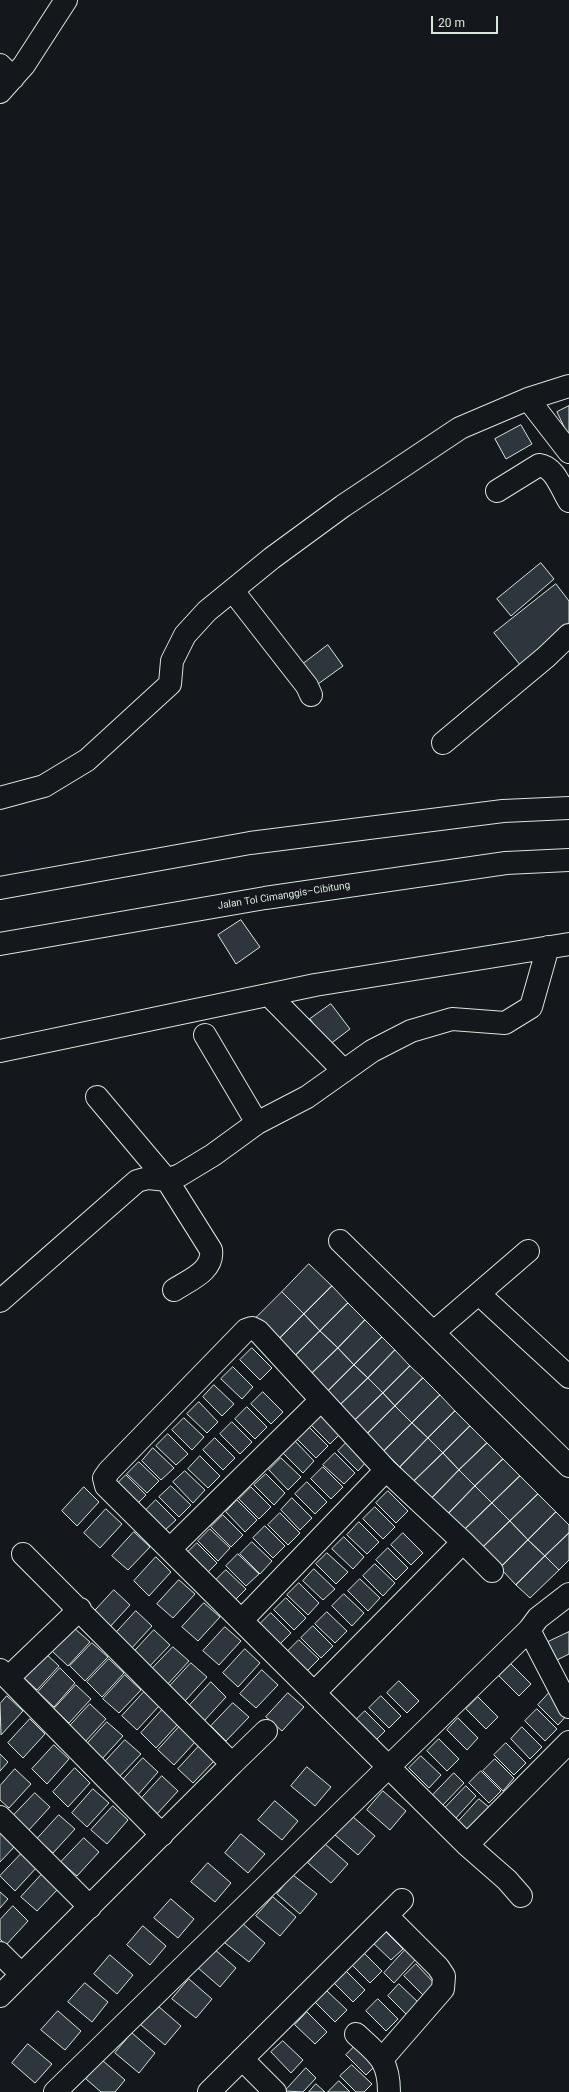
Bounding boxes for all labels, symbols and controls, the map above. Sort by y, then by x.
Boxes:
scale bar [433,8,500,34]
text: 20 m [438,16,465,30]
street label: Jalan Tol Cimanggis–Cibitung [217,880,351,912]

